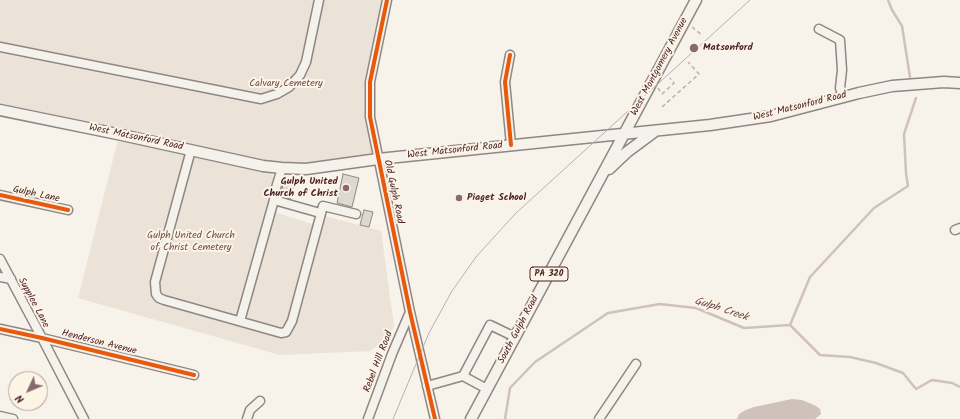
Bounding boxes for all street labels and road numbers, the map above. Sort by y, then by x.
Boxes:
street label: West Montgomery Avenue [629,16,691,118]
street label: West Matsonford Road [752,90,848,124]
street label: West Matsonford Road [88,122,184,154]
street label: West Matsonford Road [407,140,503,162]
street label: Old Gulph Road [380,159,406,225]
street label: Gulph Lane [12,184,60,206]
road number: PA 320 [530,267,568,281]
street label: Supplee Lane [15,276,51,330]
street label: South Gulph Road [496,294,542,366]
street label: Henderson Avenue [60,328,138,358]
street label: Rebel Hill Road [362,330,396,394]

